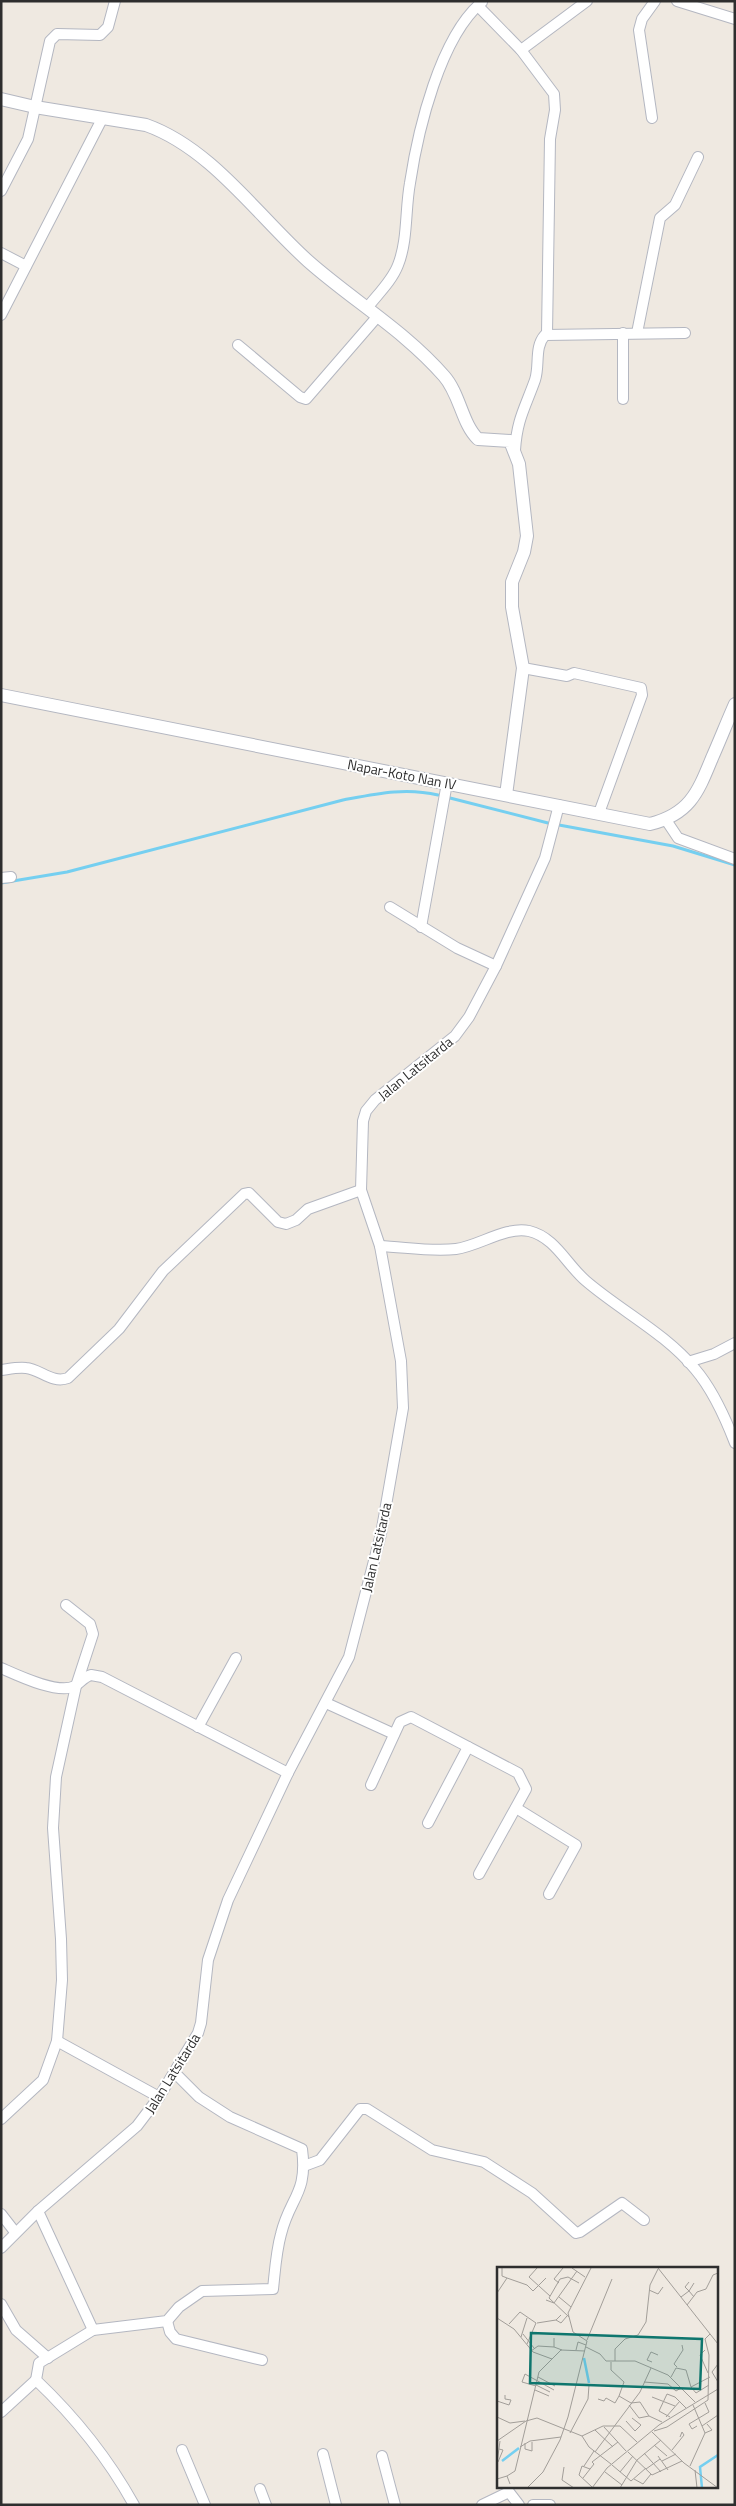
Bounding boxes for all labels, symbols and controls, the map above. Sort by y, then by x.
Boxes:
street label: Napar-Koto Nan IV [346,753,458,795]
street label: Jalan Latsitarda [373,1031,457,1105]
street label: Jalan Latsitarda [356,1500,396,1594]
street label: Jalan Latsitarda [139,2029,205,2117]
inset map [497,2267,718,2488]

